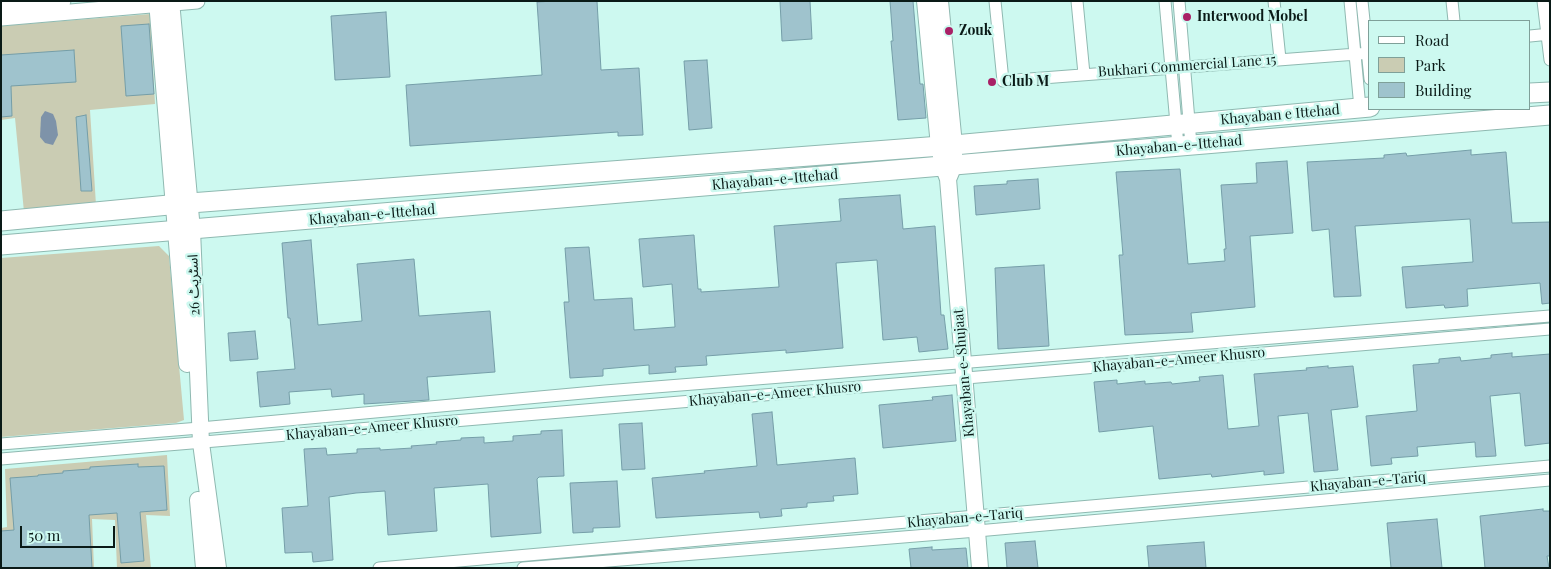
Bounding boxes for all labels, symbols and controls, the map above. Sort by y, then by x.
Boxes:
place label: Interwood Mobel [1197,9,1308,25]
marker: Interwood Mobel [1181,11,1193,23]
legend [1368,20,1531,110]
place label: Zouk [959,23,992,39]
marker: Zouk [943,25,955,37]
text: Road [1415,30,1449,50]
street label: Bukhari Commercial Lane 15 [1097,51,1277,81]
text: Park [1415,55,1446,75]
place label: Club M [1002,74,1049,90]
marker: Club M [986,76,998,88]
text: Building [1415,80,1471,100]
street label: Khayaban e Ittehad [1220,101,1340,129]
street label: Khayaban-e-Ittehad [1115,132,1243,160]
street label: Khayaban-e-Ittehad [711,166,839,194]
street label: Khayaban-e-Ittehad [308,201,436,229]
street label: اسٹریٹ 26 [185,254,203,316]
street label: Khayaban-e-Shujaat [950,308,978,438]
street label: Khayaban-e-Ameer Khusro [1092,344,1266,376]
street label: Khayaban-e-Ameer Khusro [688,378,862,410]
street label: Khayaban-e-Ameer Khusro [285,412,459,444]
street label: Khayaban-e-Tariq [1309,469,1427,495]
street label: Khayaban-e-Tariq [906,505,1024,531]
scale bar [22,516,118,548]
text: 50 m [28,525,60,545]

